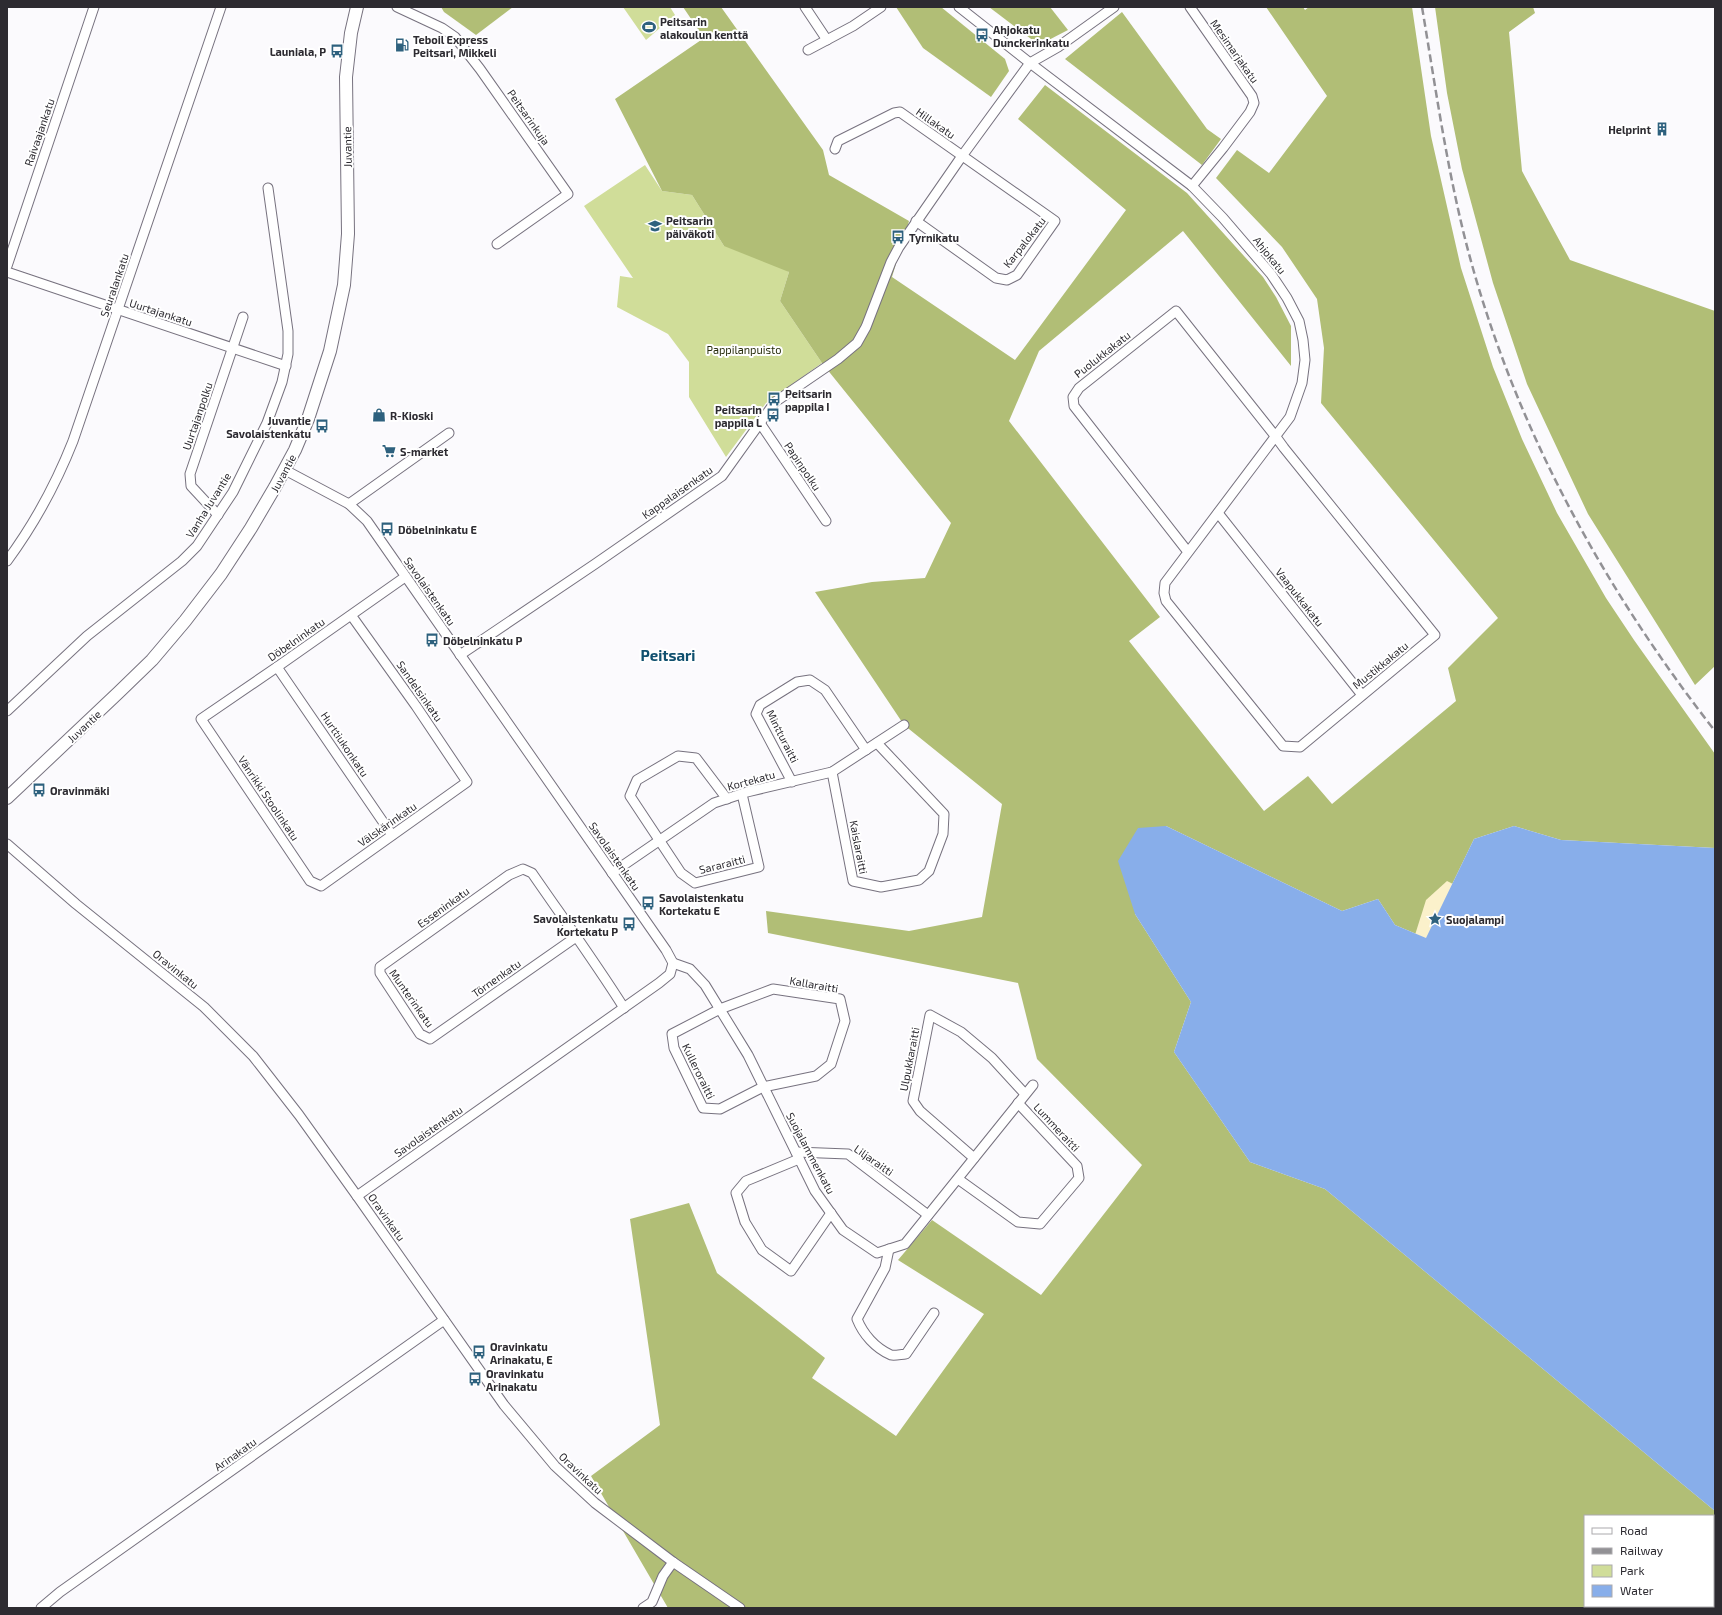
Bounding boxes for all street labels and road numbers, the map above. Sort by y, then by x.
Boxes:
street label: Mesimarjakatu [1207,17,1262,86]
street label: Peitsarinkuja [504,87,553,148]
street label: Raivaajankatu [21,96,58,168]
street label: Hillakatu [914,105,958,141]
street label: Juvantie [340,126,354,168]
street label: Karpalokatu [1000,214,1048,270]
street label: Ahjokatu [1250,234,1289,277]
street label: Seuralankatu [97,251,131,319]
street label: Uurtajankatu [128,296,194,329]
street label: Puolukkakatu [1071,328,1133,380]
street label: Uurtajanpolku [179,380,216,452]
street label: Papinpolku [782,439,824,493]
street label: Juvantie [268,452,298,494]
street label: Kappalaisenkatu [639,463,715,521]
street label: Vanha Juvantie [183,470,233,540]
street label: Savolaistenkatu [402,554,458,628]
street label: Vaapukkakatu [1273,565,1327,629]
street label: Döbelninkatu [265,615,327,663]
street label: Mustikkakatu [1350,639,1410,691]
street label: Sandelsinkatu [394,658,446,724]
street label: Juvantie [65,707,104,745]
street label: Mintturaitti [764,707,802,765]
street label: Hurttiukonkatu [318,709,372,779]
street label: Vänrikki Stoolinkatu [236,753,302,843]
street label: Kortekatu [726,767,776,793]
street label: Välskärinkatu [355,799,419,849]
street label: Savolaistenkatu [587,819,643,893]
street label: Kaislaraitti [847,819,871,875]
street label: Sararaitti [698,852,746,876]
street label: Esseninkatu [415,884,471,930]
street label: Oravinkatu [151,947,201,991]
street label: Törnenkatu [469,956,523,1000]
street label: Munterinkatu [387,966,437,1030]
street label: Kallaraitti [789,973,839,995]
street label: Ulpukkaraitti [896,1026,922,1092]
street label: Kulleroraitti [680,1041,718,1101]
street label: Lummeraitti [1031,1100,1083,1154]
street label: Savolaistenkatu [391,1103,465,1159]
street label: Suojalammenkatu [783,1110,838,1196]
street label: Liljaraitti [851,1142,896,1179]
street label: Oravinkatu [366,1191,408,1243]
street label: Arinakatu [211,1435,259,1473]
street label: Oravinkatu [557,1450,605,1496]

